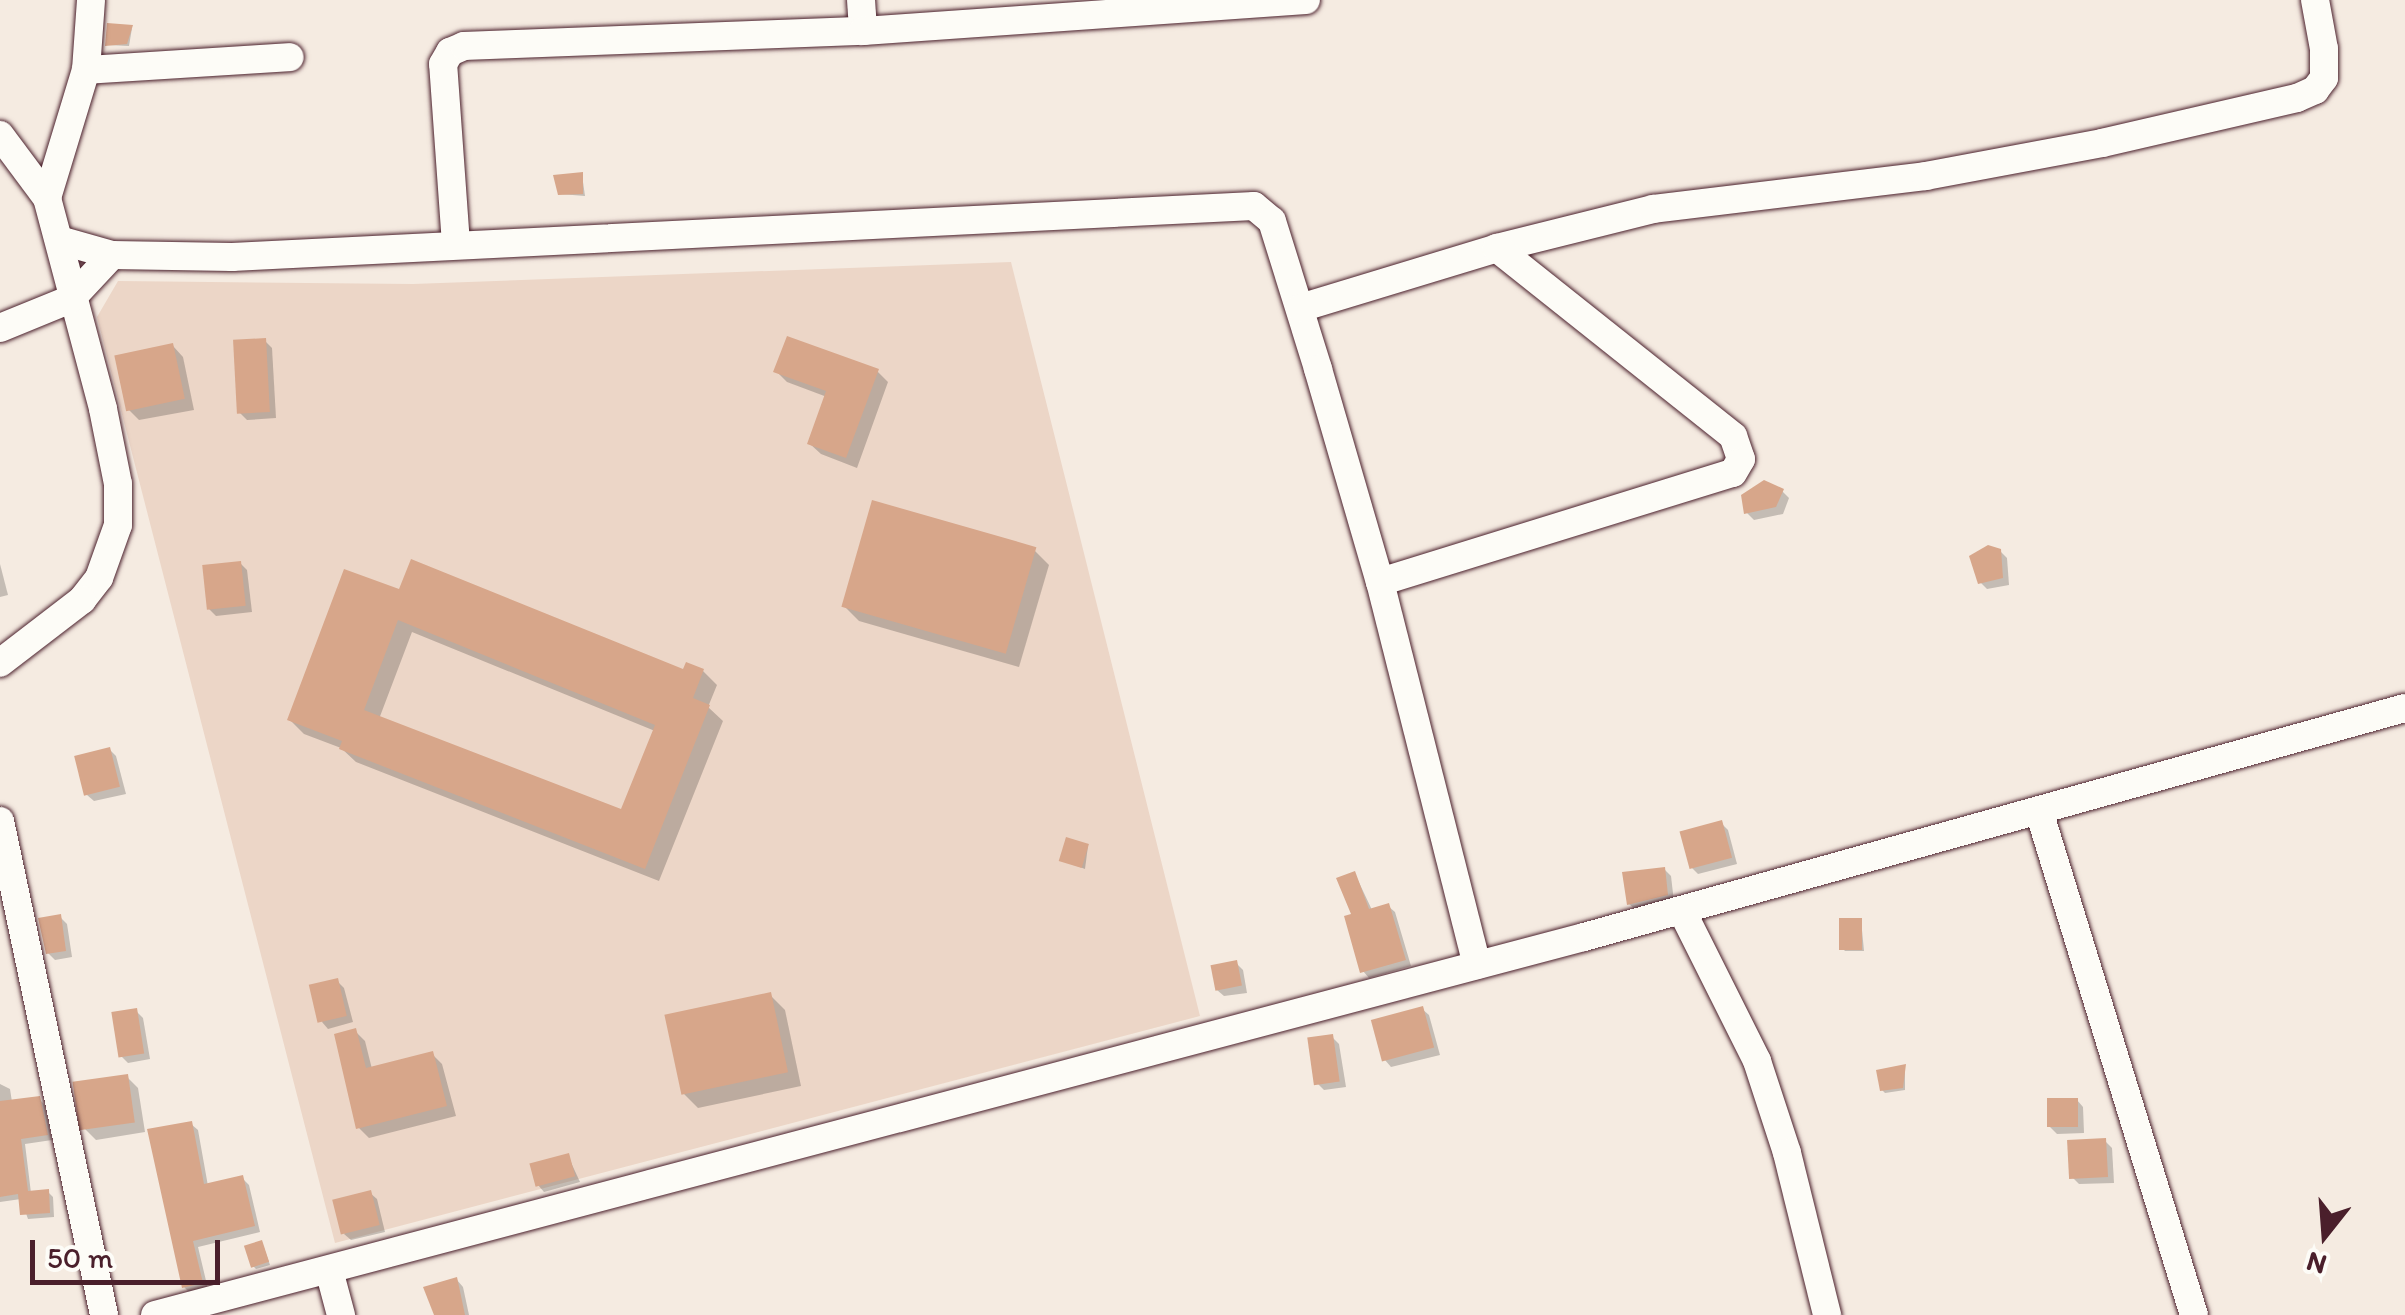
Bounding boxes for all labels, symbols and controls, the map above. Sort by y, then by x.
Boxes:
north arrow [2275,1185,2375,1285]
scale bar [35,1220,225,1282]
text: 50 m [47,1239,113,1276]
text: N [2302,1245,2330,1283]

